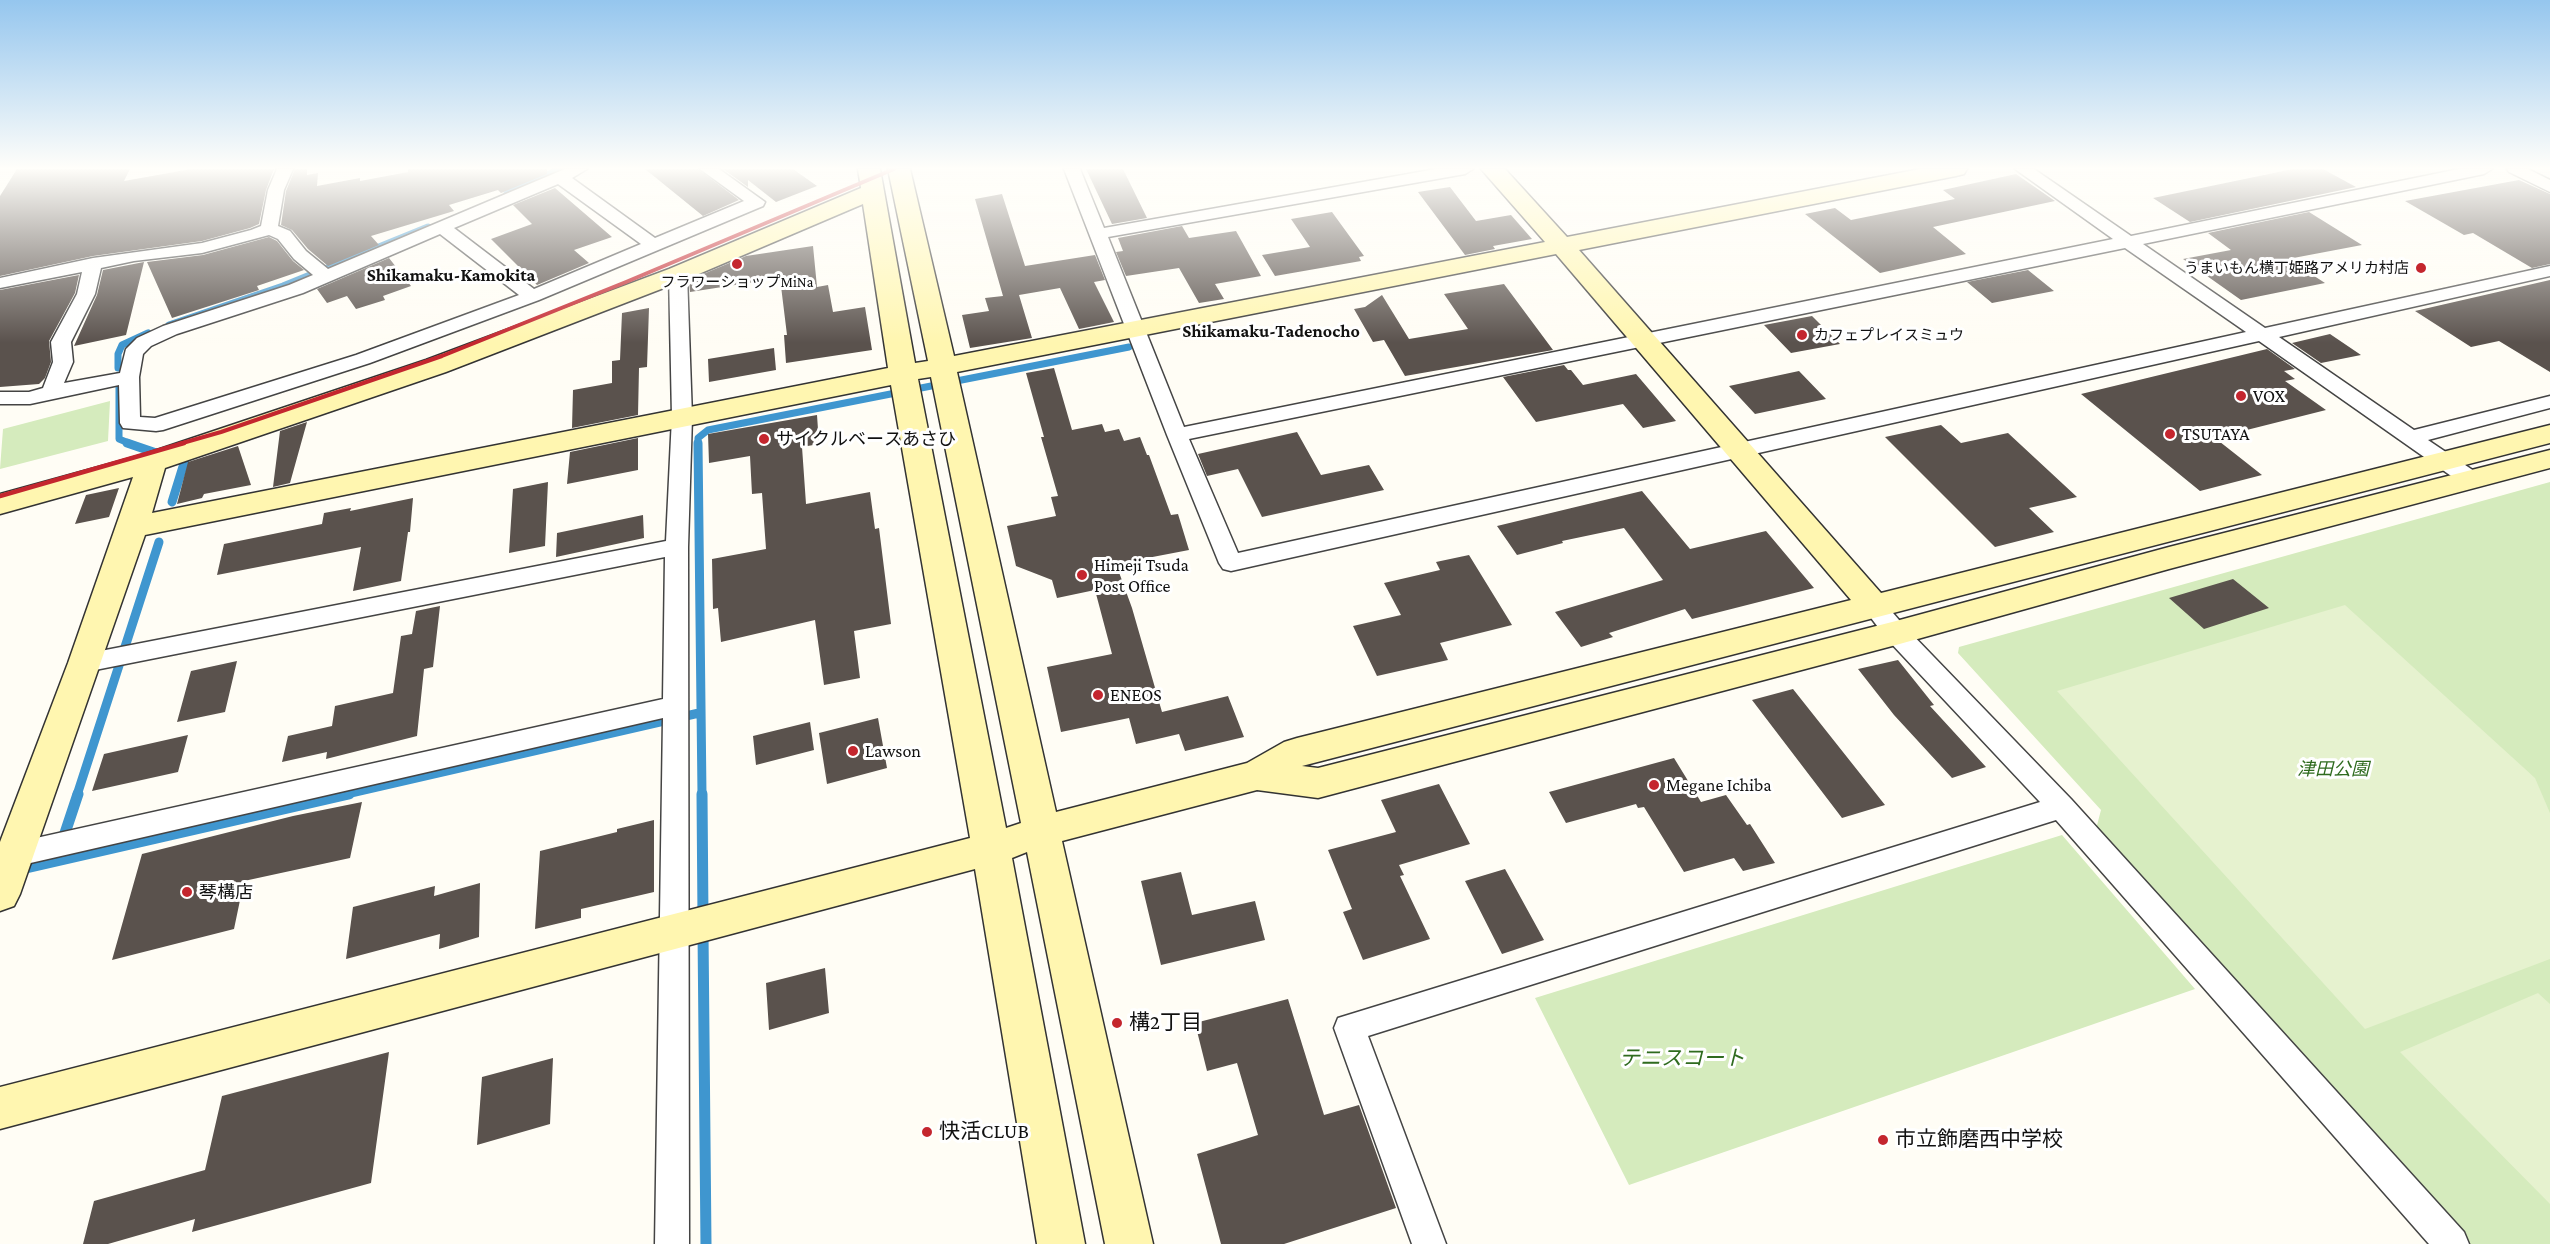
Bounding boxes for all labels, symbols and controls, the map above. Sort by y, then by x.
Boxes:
marker: フラワーショップMiNa [730,257,744,271]
place label: うまいもん横丁姫路アメリカ村店 [2184,259,2409,277]
marker: うまいもん横丁姫路アメリカ村店 [2414,261,2428,275]
district label: Shikamaku-Kamokita [367,264,535,286]
place label: フラワーショップMiNa [660,273,814,291]
district label: Shikamaku-Tadenocho [1182,320,1360,342]
place label: カフェプレイスミュウ [1814,326,1964,344]
marker: カフェプレイスミュウ [1795,328,1809,342]
place label: VOX [2253,385,2285,407]
marker: VOX [2234,389,2248,403]
place label: TSUTAYA [2182,423,2250,445]
marker: TSUTAYA [2163,427,2177,441]
place label: サイクルベースあさひ [776,428,956,450]
marker: サイクルベースあさひ [757,432,771,446]
place label: Himeji Tsuda Post Office [1094,554,1189,596]
marker: Himeji Tsuda Post Office [1075,568,1089,582]
place label: ENEOS [1110,684,1162,706]
marker: ENEOS [1091,688,1105,702]
place label: Lawson [865,740,921,762]
marker: Lawson [846,744,860,758]
park label: 津田公園 [2297,758,2369,780]
place label: Megane Ichiba [1666,774,1772,796]
marker: Megane Ichiba [1647,778,1661,792]
place label: 琴構店 [199,881,253,903]
marker: 琴構店 [180,885,194,899]
place label: 構2丁目 [1129,1010,1202,1036]
marker: 構2丁目 [1110,1016,1124,1030]
park label: テニスコート [1619,1046,1745,1072]
place label: 快活CLUB [939,1119,1029,1145]
marker: 快活CLUB [920,1125,934,1139]
place label: 市立飾磨西中学校 [1895,1127,2063,1153]
marker: 市立飾磨西中学校 [1876,1133,1890,1147]

